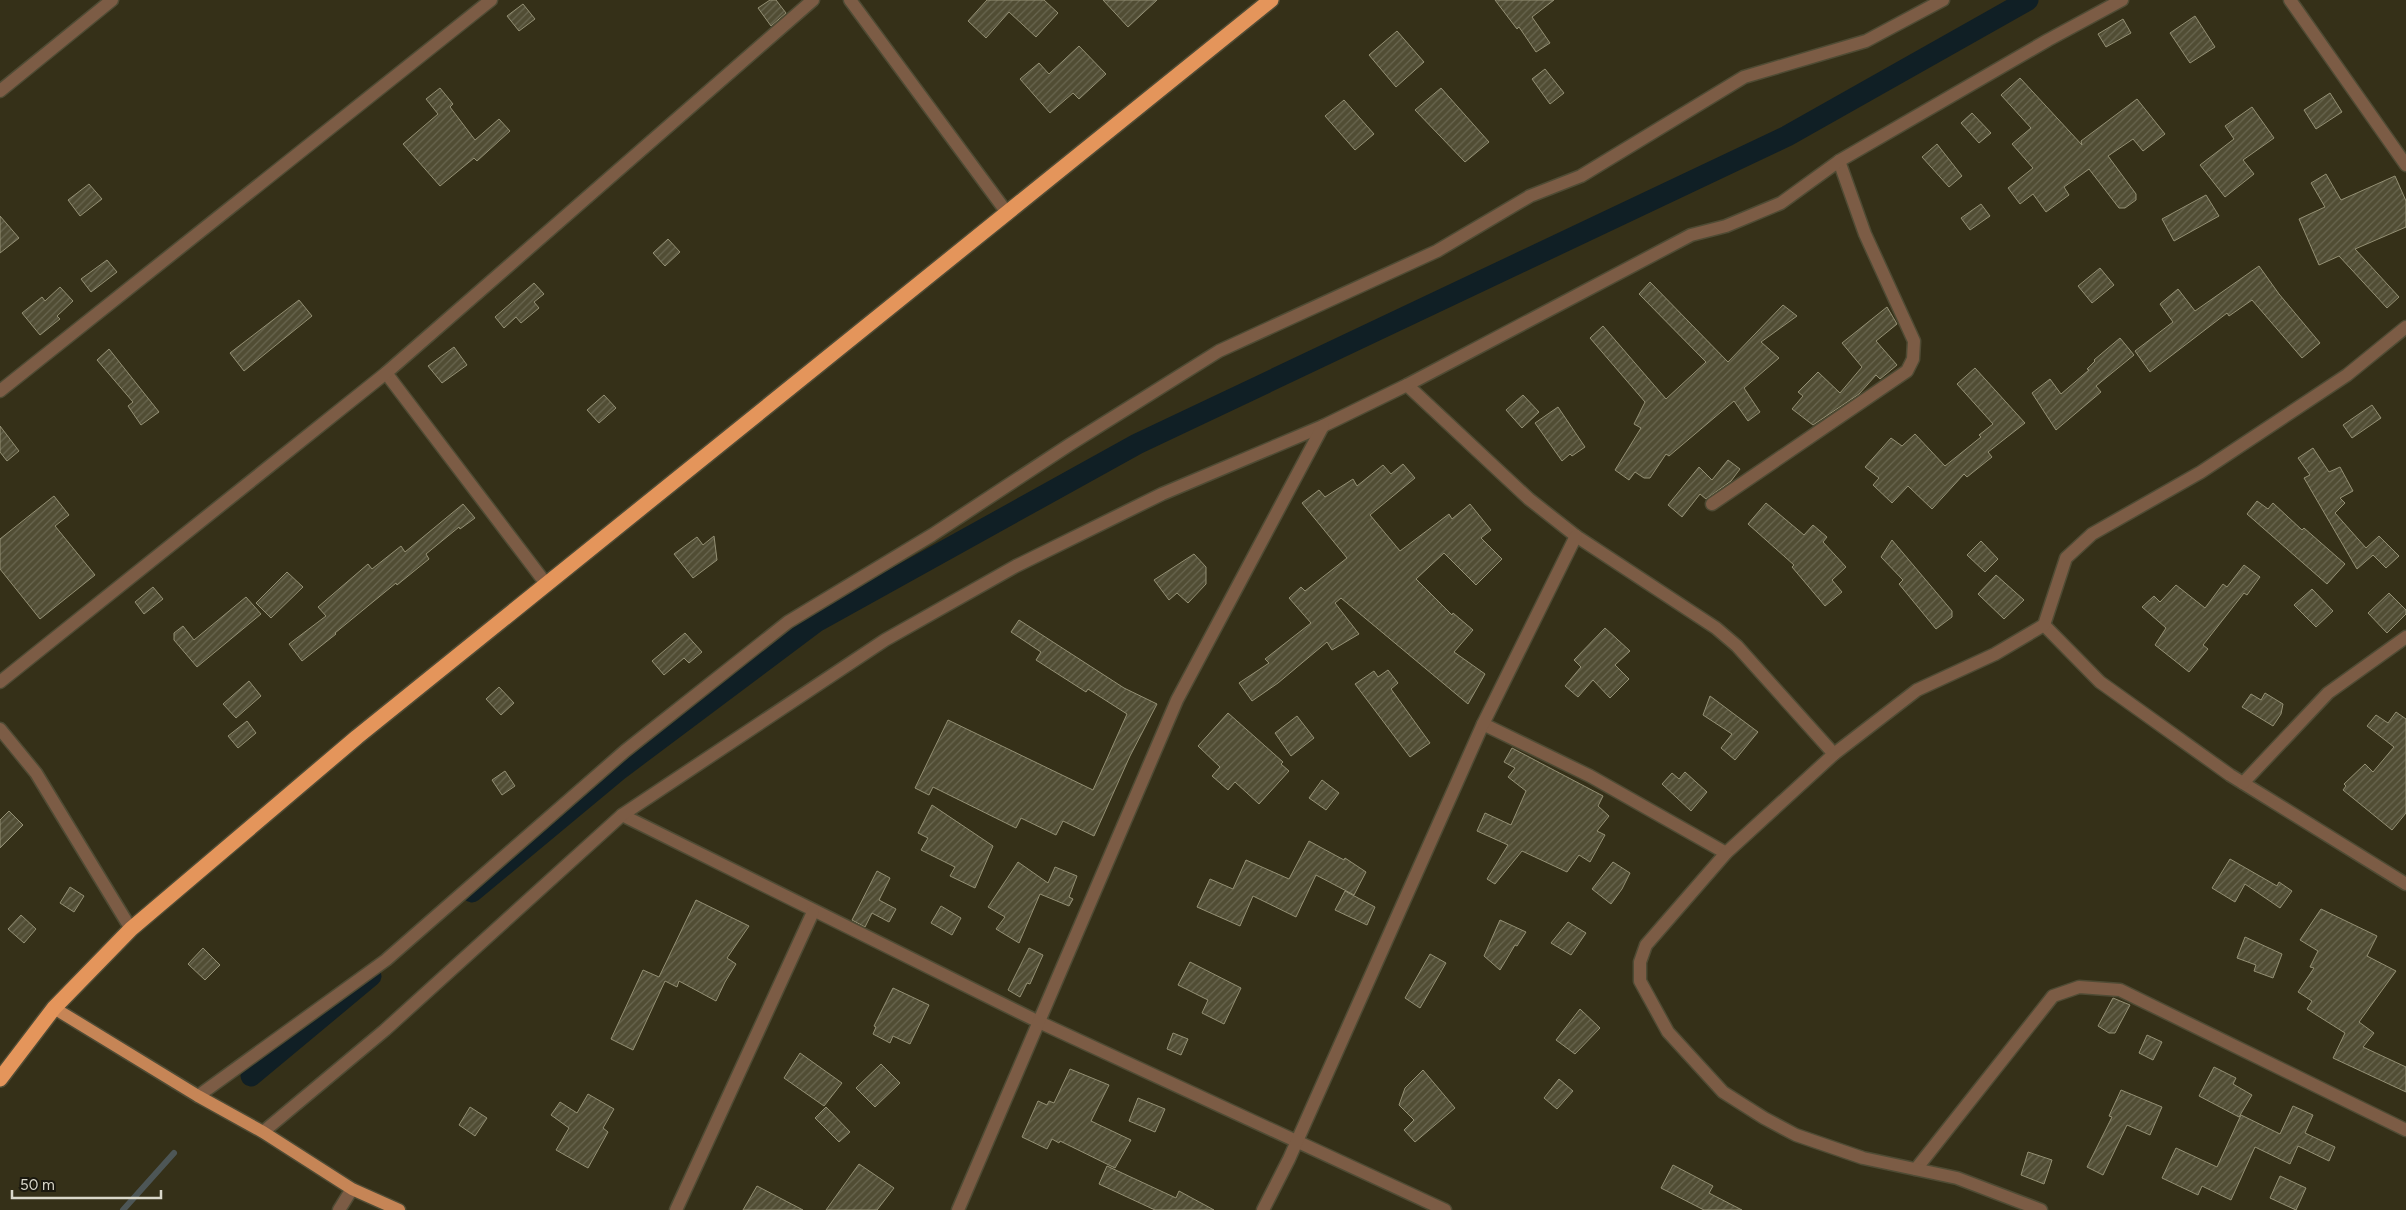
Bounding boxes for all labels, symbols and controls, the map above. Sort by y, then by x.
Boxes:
scale bar [12,1168,161,1200]
text: 50 m [20,1176,55,1194]

